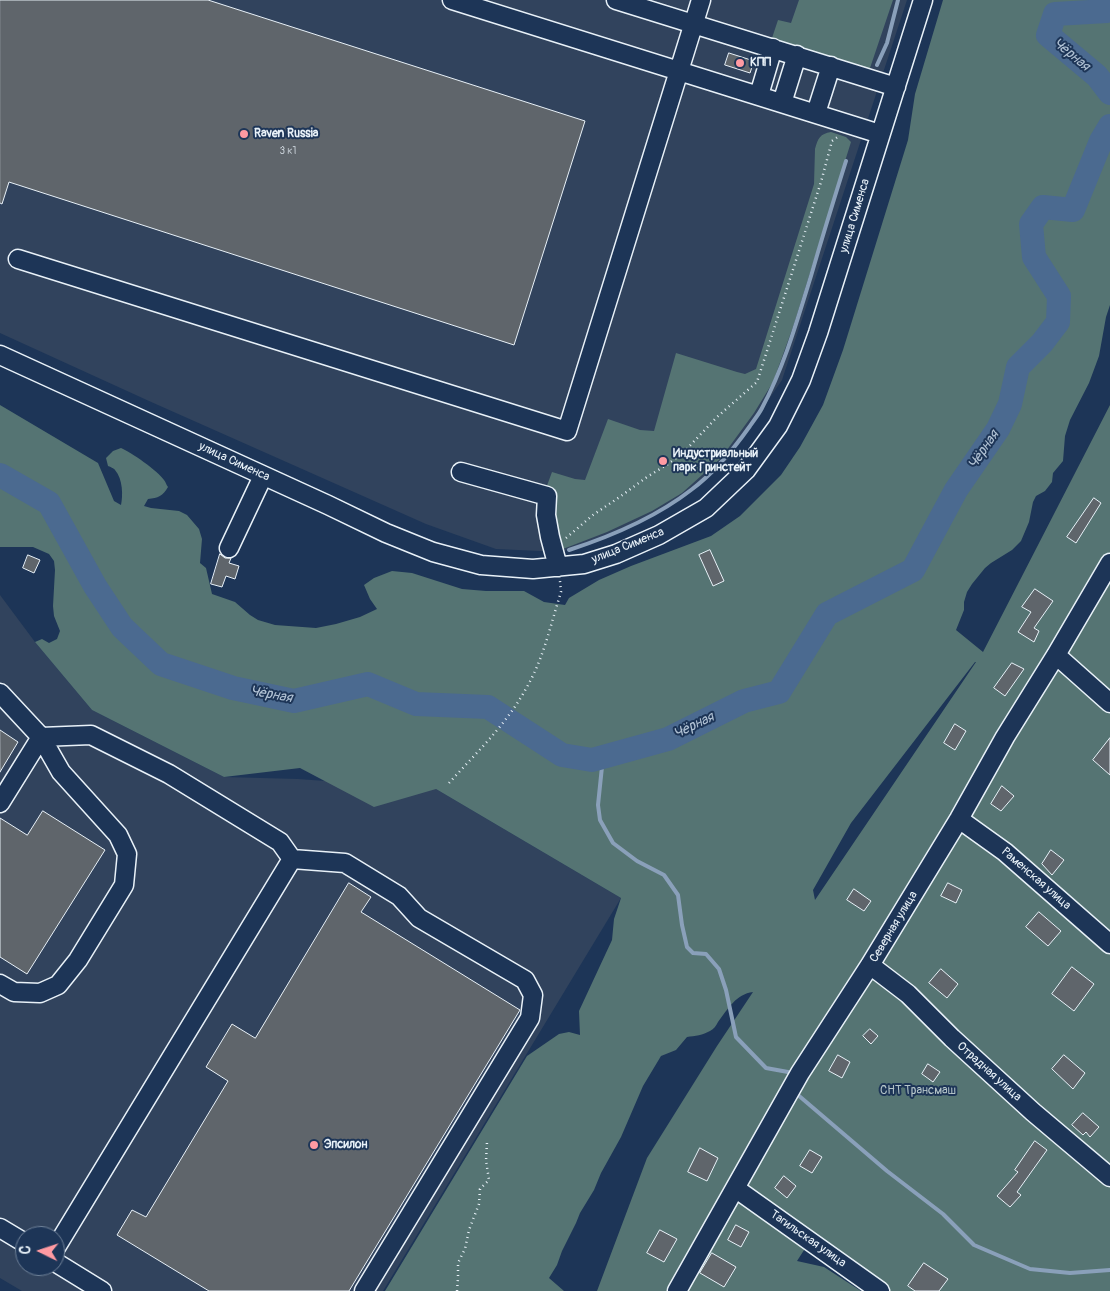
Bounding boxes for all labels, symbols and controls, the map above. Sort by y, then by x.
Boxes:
water label: Чёрная [1049,35,1093,75]
place label: КПП [750,56,771,70]
marker: КПП [734,57,746,69]
place label: Raven Russia [254,127,318,141]
marker: Raven Russia [238,128,250,140]
house number: 3 к1 [280,145,296,157]
street label: улица Сименса [837,177,873,255]
water label: Чёрная [965,428,1003,472]
street label: улица Сименса [196,439,272,485]
place label: Индустриальный парк Гринстейт [673,447,758,475]
marker: Индустриальный парк Гринстейт [657,455,669,467]
street label: улица Сименса [590,525,666,567]
water label: Чёрная [249,683,293,707]
water label: Чёрная [671,709,717,743]
street label: Раменская улица [998,845,1074,913]
street label: Северная улица [867,889,921,965]
street label: Отрадная улица [954,1039,1024,1105]
park label: СНТ Трансмаш [880,1084,956,1098]
place label: Эпсилон [324,1138,367,1152]
marker: Эпсилон [308,1139,320,1151]
street label: Тагильская улица [767,1207,849,1271]
north arrow [15,1226,65,1276]
text: С [17,1245,34,1255]

